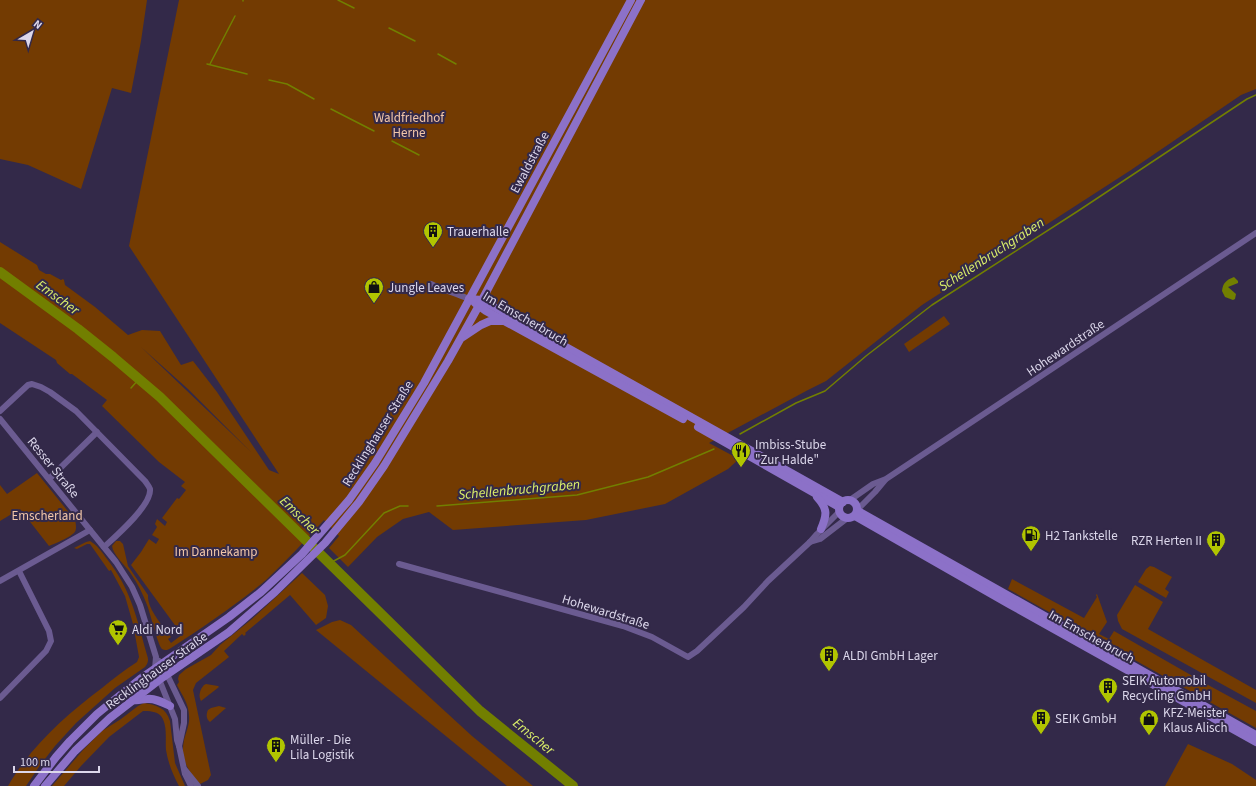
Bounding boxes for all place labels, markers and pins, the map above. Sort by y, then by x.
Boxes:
building icon: Trauerhalle [422,220,444,248]
place label: Trauerhalle [447,223,509,241]
shop icon: Jungle Leaves [363,276,385,304]
place label: Jungle Leaves [388,279,465,297]
place label: Imbiss-Stube "Zur Halde" [755,436,826,469]
restaurant icon: Imbiss-Stube "Zur Halde" [730,440,752,468]
fuel station icon: H2 Tankstelle [1020,524,1042,552]
place label: H2 Tankstelle [1045,527,1118,545]
building icon: RZR Herten II [1205,529,1227,557]
place label: RZR Herten II [1131,532,1202,550]
supermarket icon: Aldi Nord [107,618,129,646]
place label: Aldi Nord [132,621,182,639]
building icon: ALDI GmbH Lager [818,644,840,672]
place label: ALDI GmbH Lager [843,647,938,665]
place label: SEIK Automobil Recycling GmbH [1122,672,1211,705]
building icon: SEIK Automobil Recycling GmbH [1097,676,1119,704]
place label: KFZ-Meister Klaus Alisch [1163,704,1228,737]
building icon: SEIK GmbH [1030,707,1052,735]
shop icon: KFZ-Meister Klaus Alisch [1138,708,1160,736]
place label: SEIK GmbH [1055,710,1117,728]
place label: Müller - Die Lila Logistik [290,731,355,764]
building icon: Müller - Die Lila Logistik [265,735,287,763]

